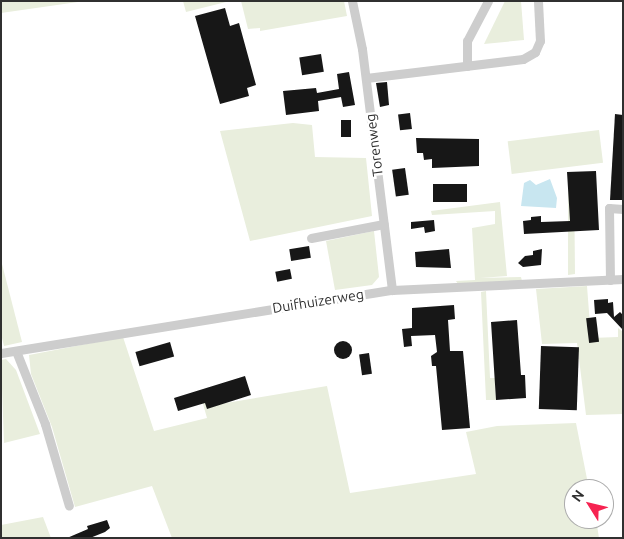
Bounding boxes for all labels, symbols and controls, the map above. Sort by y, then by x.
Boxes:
street label: Torenweg [362,113,386,177]
street label: Duifhuizerweg [271,285,365,317]
north arrow [564,479,614,529]
text: N [568,487,587,505]

